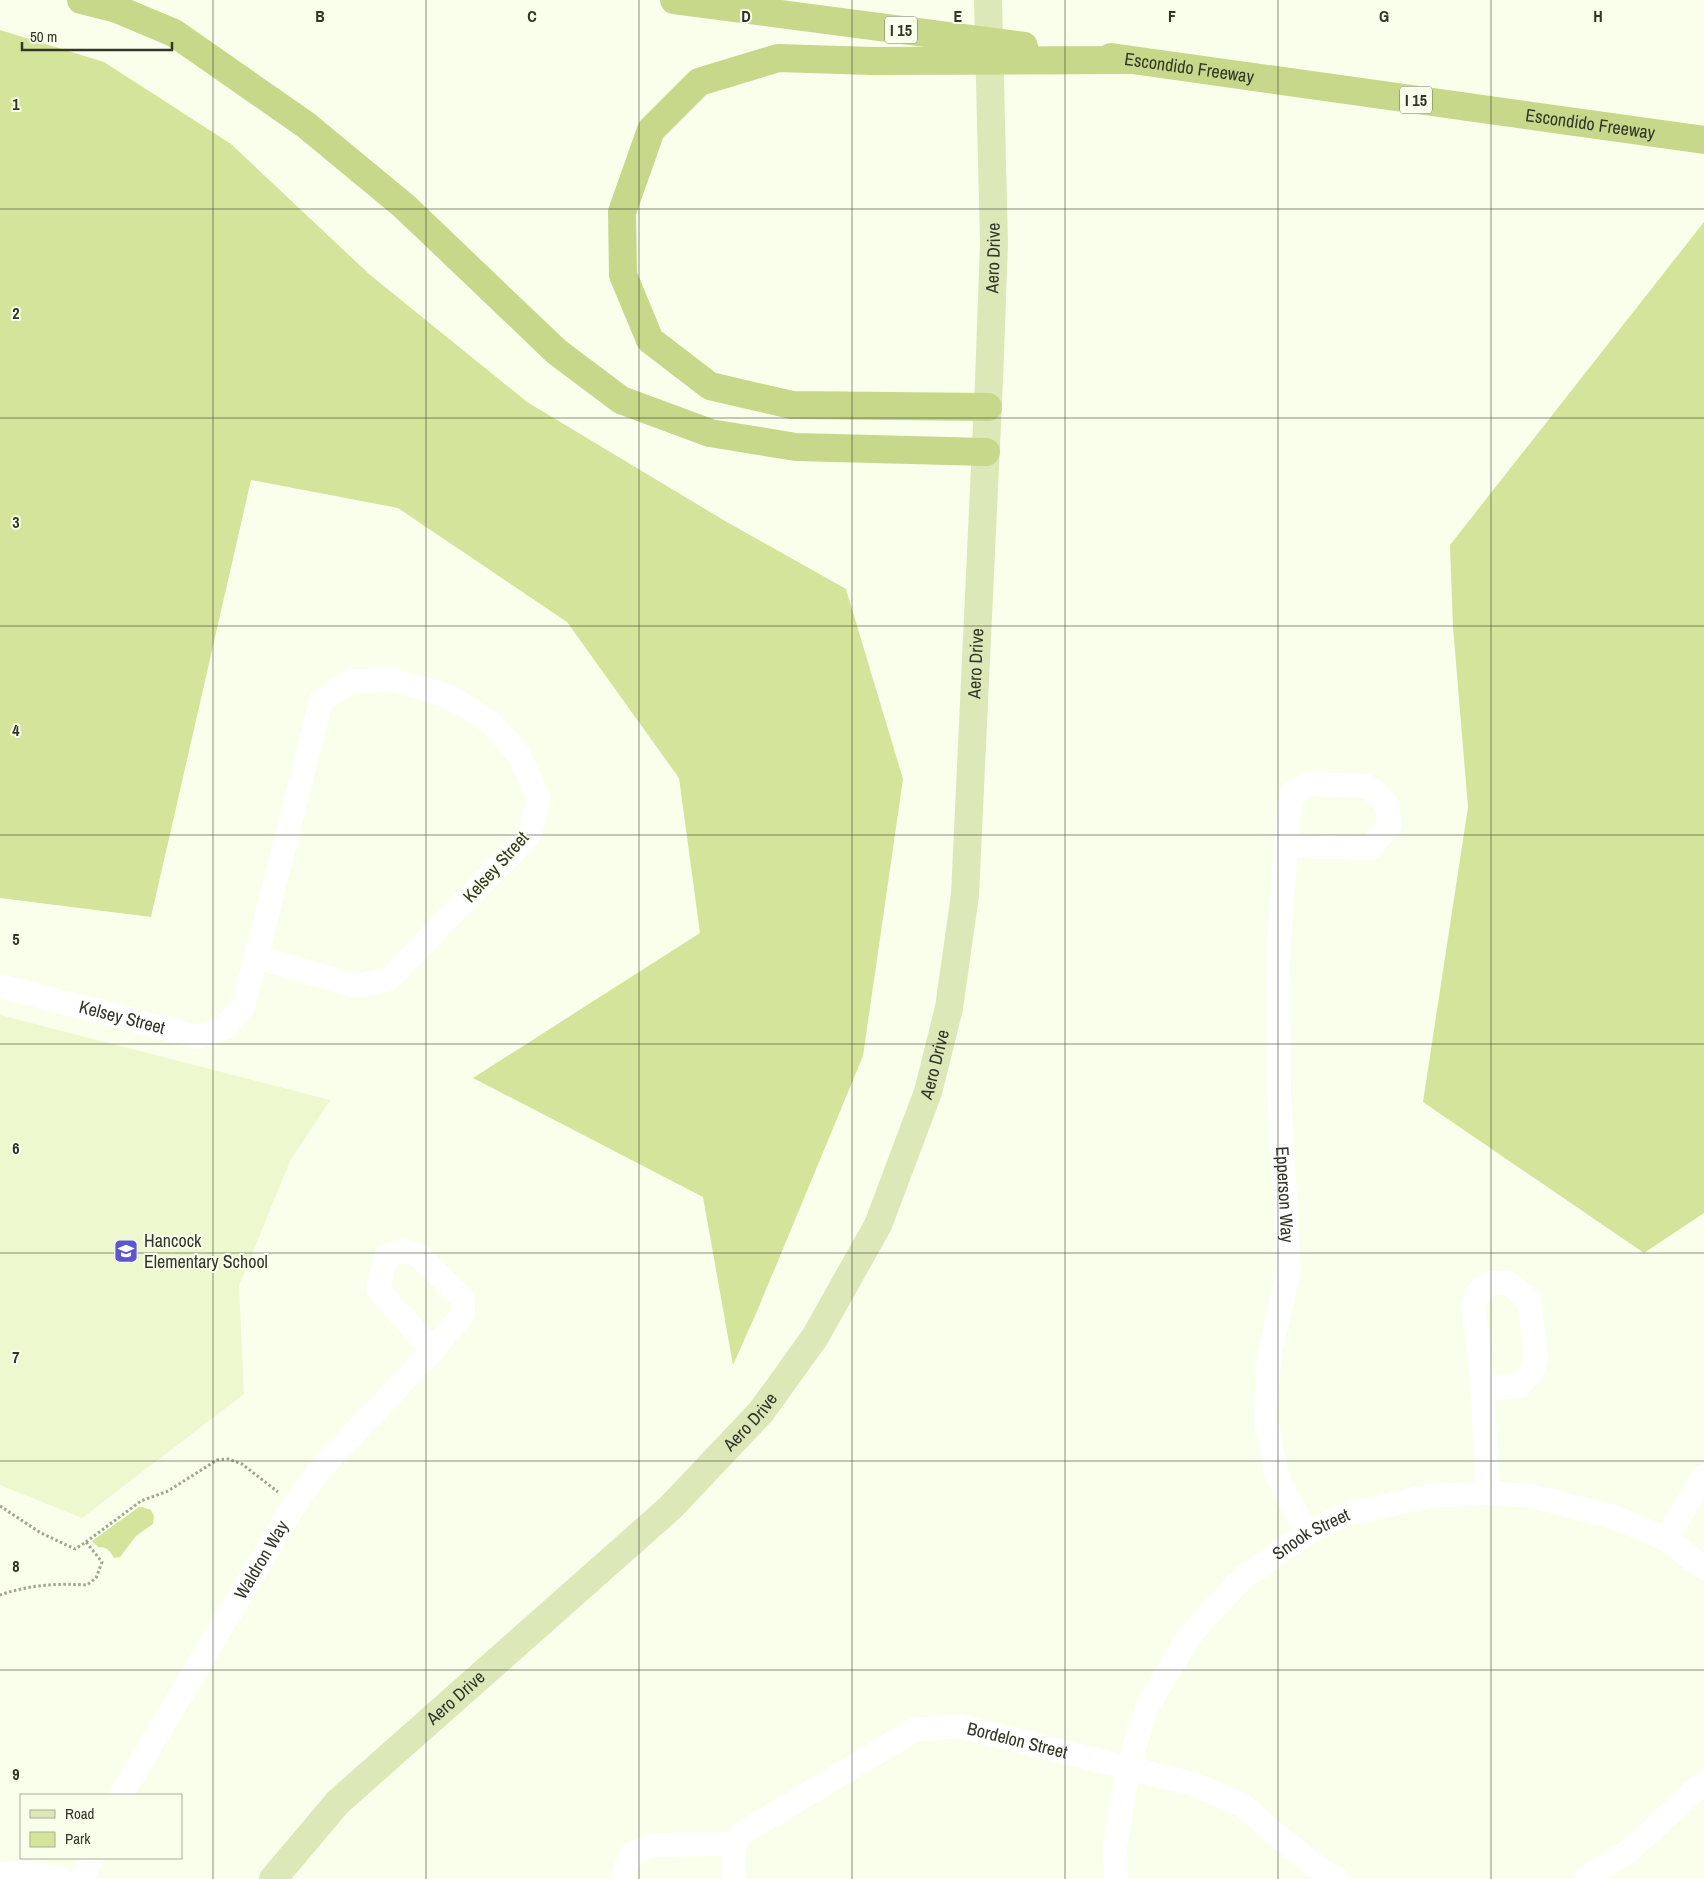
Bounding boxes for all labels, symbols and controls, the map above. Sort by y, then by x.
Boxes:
text: B [315,5,325,27]
text: C [527,5,537,27]
text: D [741,5,751,27]
text: E [954,5,963,27]
text: F [1168,5,1176,27]
text: G [1379,5,1389,27]
text: H [1593,5,1603,27]
road number: I 15 [885,16,917,44]
scale bar [22,20,172,52]
text: 50 m [30,26,57,47]
street label: Escondido Freeway [1123,46,1256,89]
road number: I 15 [1400,86,1432,114]
text: 1 [12,93,20,115]
street label: Escondido Freeway [1524,102,1657,145]
street label: Aero Drive [979,222,1006,295]
text: 2 [12,302,20,324]
text: 3 [12,511,20,533]
street label: Aero Drive [961,628,989,700]
text: 4 [12,719,20,741]
street label: Kelsey Street [457,826,534,908]
text: 5 [12,928,20,950]
street label: Kelsey Street [76,994,168,1040]
street label: Aero Drive [913,1027,955,1104]
text: 6 [12,1137,20,1159]
street label: Epperson Way [1270,1146,1300,1244]
place label: Hancock Elementary School [144,1228,268,1274]
school or university icon: Hancock Elementary School [113,1238,139,1264]
text: 7 [12,1346,20,1368]
street label: Aero Drive [717,1388,783,1457]
street label: Snook Street [1267,1502,1354,1566]
street label: Waldron Way [228,1515,295,1604]
text: 8 [12,1555,20,1577]
street label: Aero Drive [420,1665,490,1731]
street label: Bordelon Street [965,1715,1070,1764]
text: 9 [12,1763,20,1785]
legend [20,1794,182,1859]
text: Road [65,1803,94,1824]
text: Park [65,1828,91,1849]

